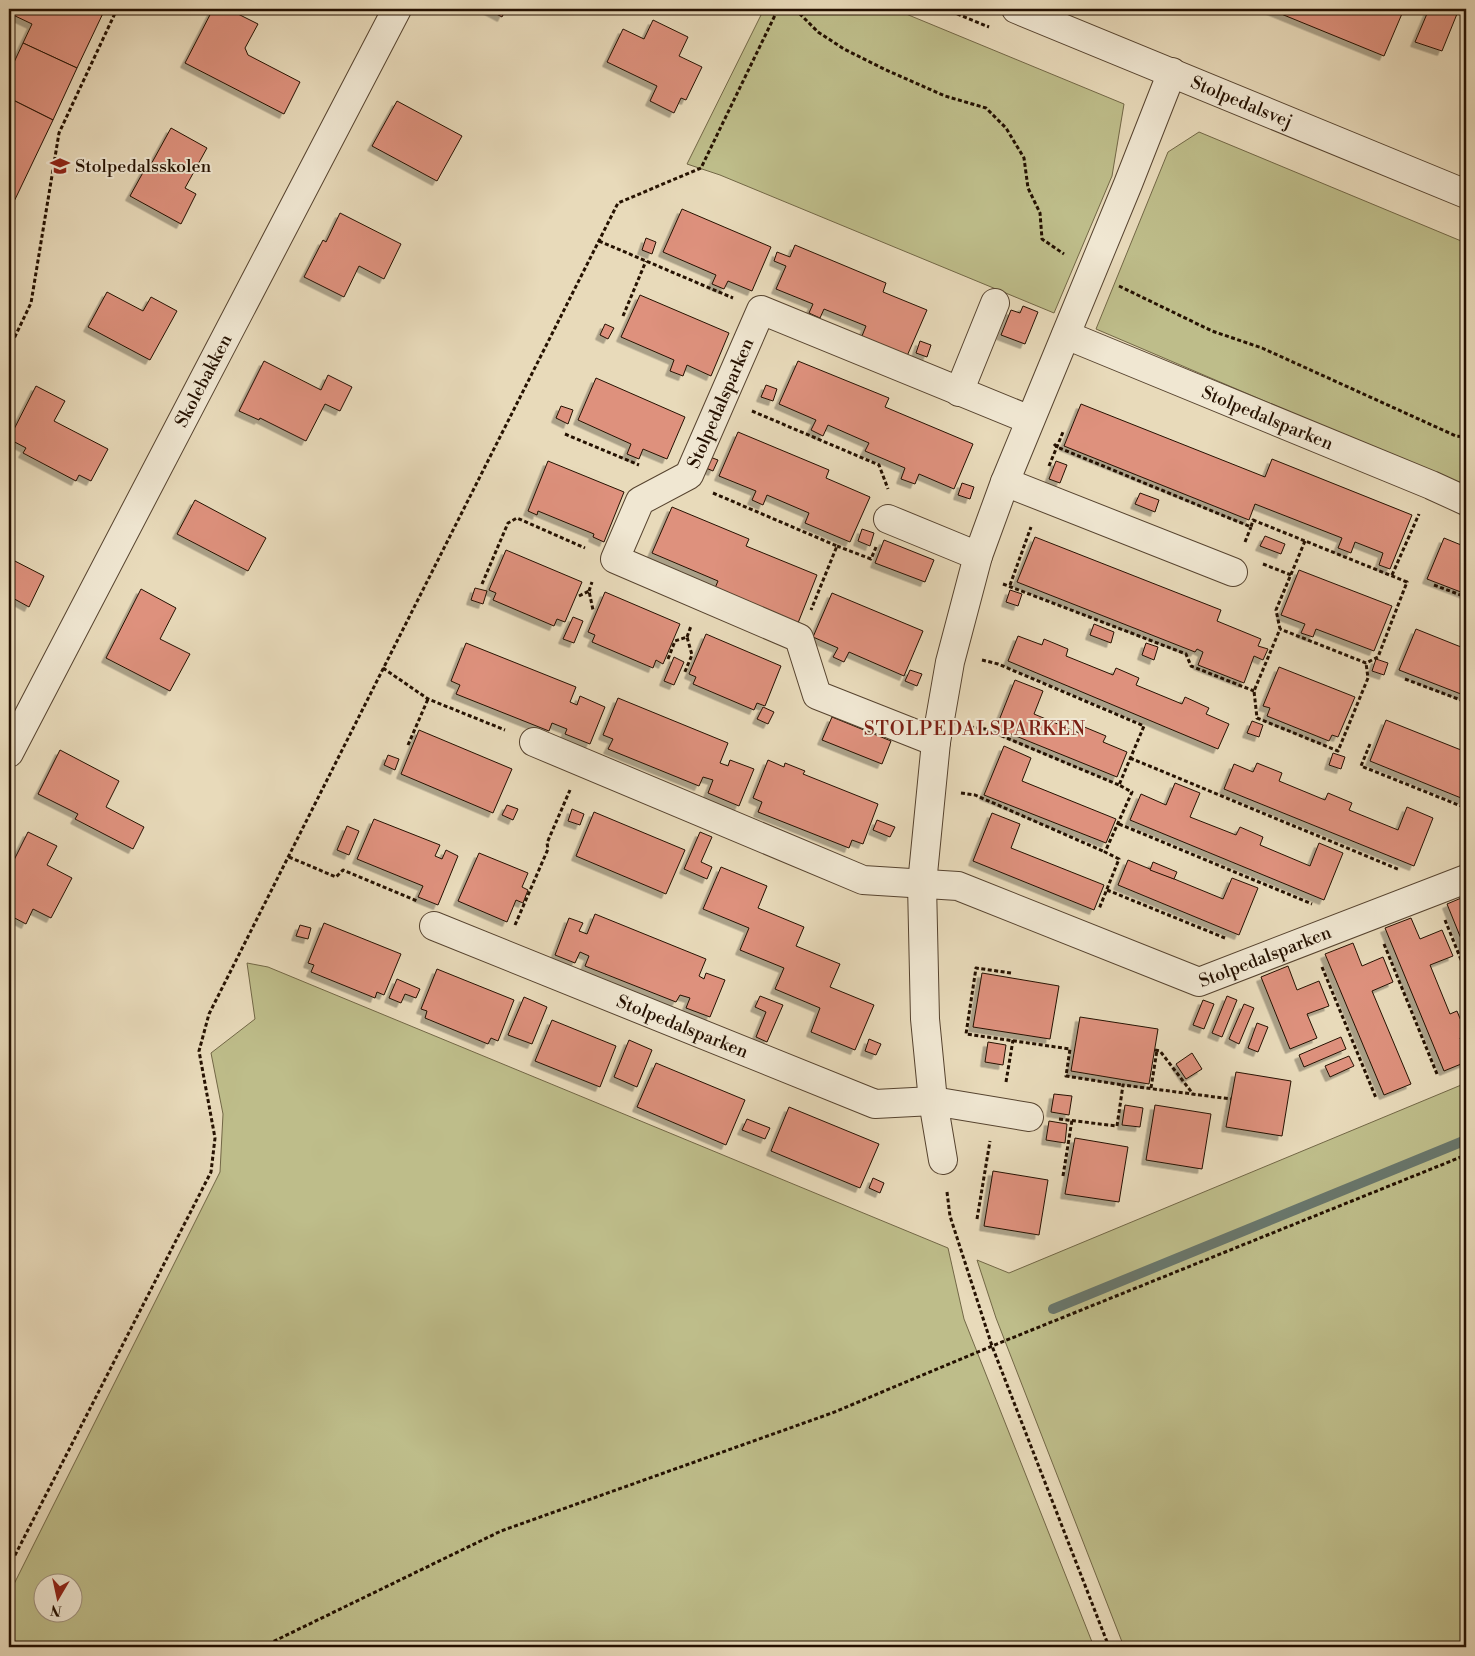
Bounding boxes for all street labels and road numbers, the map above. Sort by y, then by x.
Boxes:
street label: Stolpedalsvej [1187,71,1296,133]
street label: Skolebakken [169,330,237,431]
street label: Stolpedalsparken [682,334,759,472]
street label: Stolpedalsparken [1198,381,1337,455]
street label: Stolpedalsparken [1195,921,1335,993]
street label: Stolpedalsparken [613,989,752,1063]

